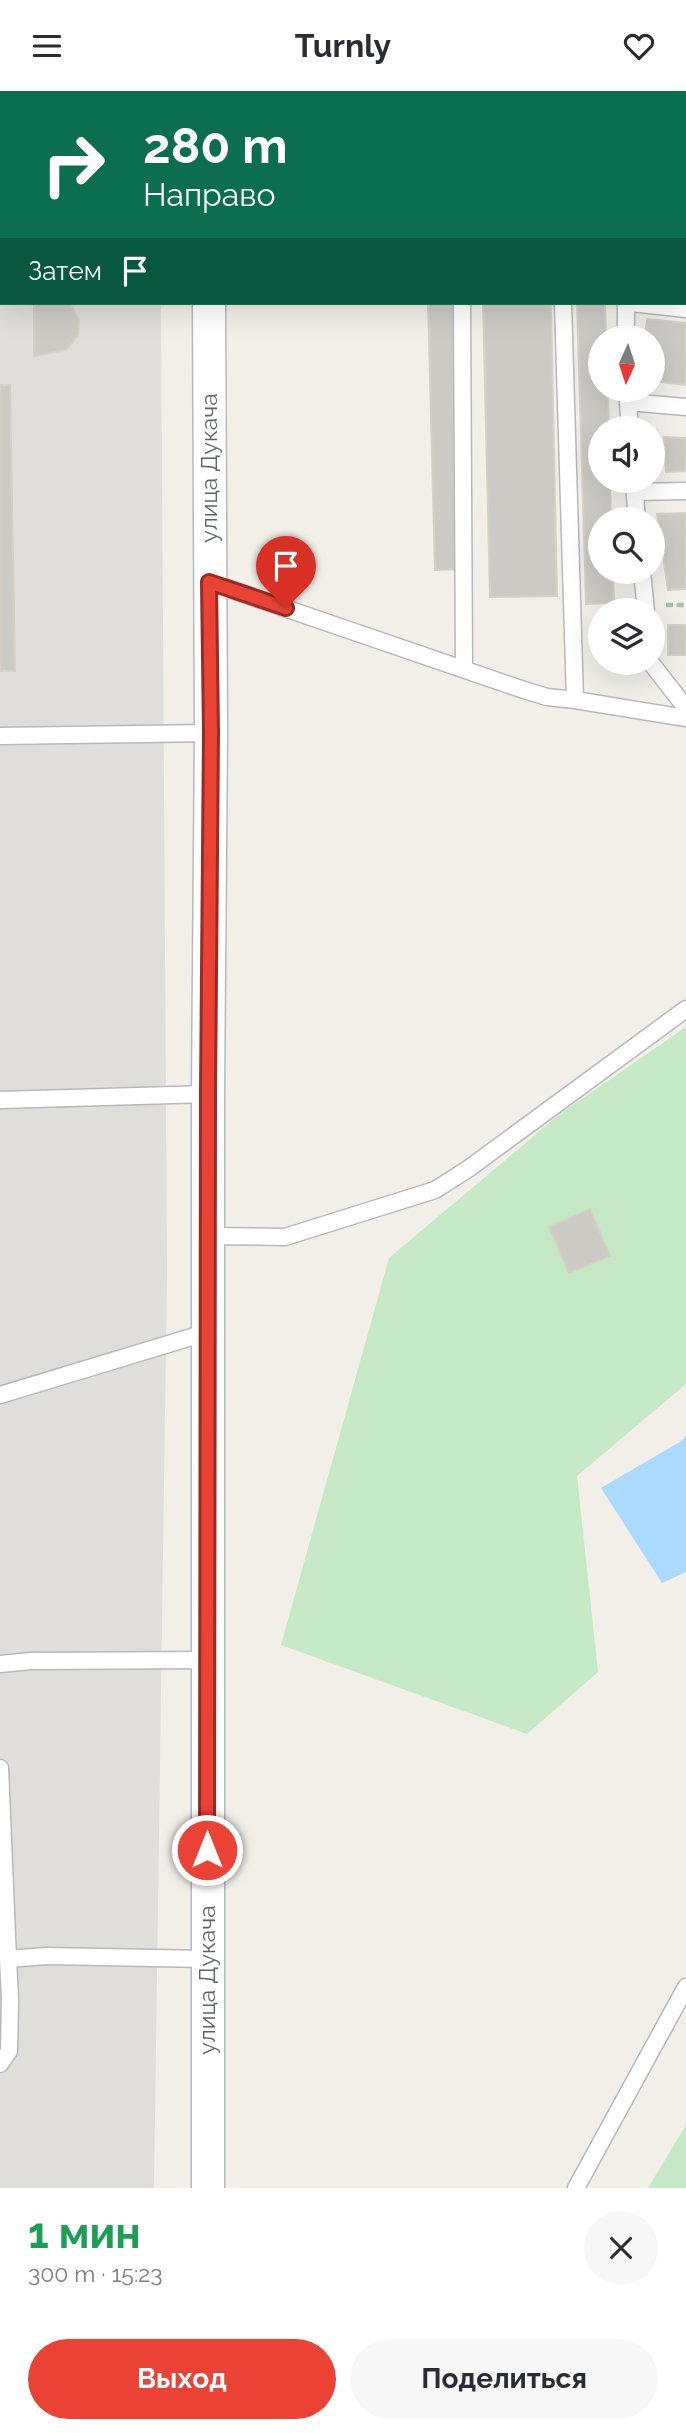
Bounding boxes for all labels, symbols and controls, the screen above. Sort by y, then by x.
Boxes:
icon: menu [28,27,66,65]
text: Turnly [295,27,391,64]
icon: heart [620,27,658,65]
text: 280 m [143,117,288,174]
icon: right [28,119,119,210]
text: Направо [143,176,275,213]
icon: arrive [116,252,154,290]
text: Затем [28,256,102,286]
north arrow [588,325,665,403]
map controls [588,325,665,675]
street label: улица Дукача [195,393,222,543]
button: sound [588,416,665,493]
button: search [588,507,665,584]
pin [256,536,316,608]
icon: arrive [267,547,305,585]
button: layers [588,598,665,675]
position arrow [170,1813,244,1887]
street label: улица Дукача [193,1905,220,2055]
text: 1 мин [28,2209,141,2258]
button: close [584,2211,658,2285]
text: 300 m · 15:23 [28,2260,162,2287]
button: Выход [28,2339,336,2419]
button: Поделиться [350,2339,658,2419]

